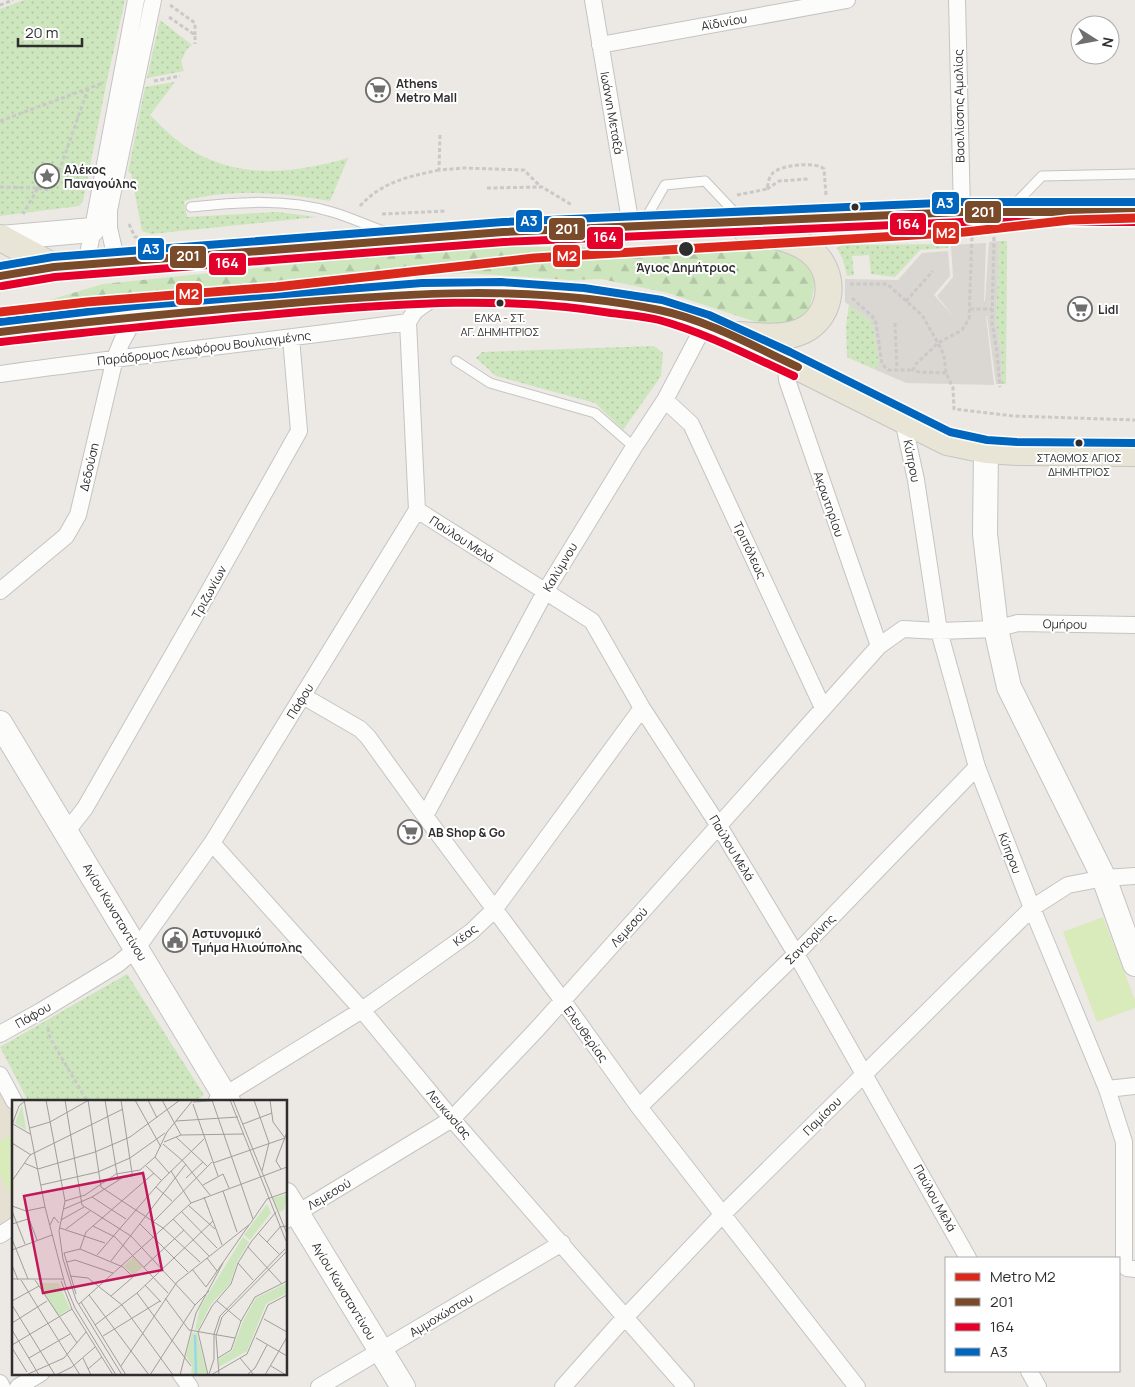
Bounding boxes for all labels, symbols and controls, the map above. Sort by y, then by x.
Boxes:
street label: Αϊδινίου [700,10,748,34]
scale bar [18,15,81,47]
north arrow [1070,15,1120,65]
text: 20 m [25,22,58,43]
text: N [1098,36,1119,49]
street label: Βασιλίσσης Αμαλίας [950,49,968,163]
street label: Ιωάννη Μεταξά [596,70,628,156]
place label: Athens Metro Mall [396,75,457,106]
supermarket icon: Athens Metro Mall [365,77,391,103]
place label: Αλέκος Παναγούλης [64,161,137,192]
place icon: Αλέκος Παναγούλης [34,163,60,189]
line badge: Α3 [931,191,960,215]
text: Α3 [936,193,954,212]
line badge: 201 [964,200,1002,224]
unlabelled marker [850,202,860,212]
text: 201 [971,202,995,221]
line badge: Α3 [515,209,543,233]
text: Α3 [520,211,538,230]
line badge: 164 [889,212,927,236]
text: 164 [896,214,920,233]
line badge: 201 [548,217,586,241]
text: 201 [555,219,579,238]
line badge: Μ2 [932,221,960,245]
text: Μ2 [936,223,956,242]
line badge: 164 [586,226,624,250]
text: 164 [593,227,617,246]
line badge: Α3 [137,237,165,261]
text: Α3 [142,239,160,258]
marker: Άγιος Δημήτριος [677,240,695,258]
line badge: Μ2 [552,244,581,268]
line badge: 201 [169,245,207,269]
text: 201 [176,246,200,265]
text: Μ2 [557,246,577,265]
line badge: 164 [208,252,247,276]
text: 164 [215,253,239,272]
place label: Άγιος Δημήτριος [636,259,736,276]
line badge: Μ2 [175,282,203,306]
text: Μ2 [179,284,199,303]
supermarket icon: Lidl [1067,296,1093,322]
marker: ΕΛΚΑ - ΣΤ. ΑΓ. ΔΗΜΗΤΡΙΟΣ [495,298,505,308]
place label: Lidl [1098,301,1119,318]
place label: ΕΛΚΑ - ΣΤ. ΑΓ. ΔΗΜΗΤΡΙΟΣ [461,310,539,339]
street label: Παράδρομος Λεωφόρου Βουλιαγμένης [96,326,312,370]
street label: Κύπρου [900,438,924,484]
marker: ΣΤΑΘΜΟΣ ΑΓΙΟΣ ΔΗΜΗΤΡΙΟΣ [1074,438,1084,448]
street label: Δεδούση [75,441,103,493]
place label: ΣΤΑΘΜΟΣ ΑΓΙΟΣ ΔΗΜΗΤΡΙΟΣ [1036,450,1122,479]
street label: Ακρωτηρίου [810,469,848,539]
street label: Παύλου Μελά [426,512,498,566]
street label: Τριπόλεως [729,519,771,581]
street label: Καλύμνου [539,539,581,595]
street label: Τριζωνίων [187,562,231,622]
street label: Ομήρου [1043,615,1087,633]
street label: Πάφου [283,680,317,722]
street label: Παύλου Μελά [706,812,758,884]
supermarket icon: ΑΒ Shop & Go [397,819,423,845]
place label: ΑΒ Shop & Go [428,824,505,841]
street label: Κύπρου [994,830,1026,876]
street label: Αγίου Κωνσταντίνου [79,860,151,964]
street label: Λεμεσού [607,903,651,951]
street label: Σαντορίνης [781,910,839,968]
street label: Κέας [449,920,481,950]
place label: Αστυνομικό Τμήμα Ηλιούπολης [192,925,302,956]
public building icon: Αστυνομικό Τμήμα Ηλιούπολης [162,927,188,953]
street label: Πάφου [12,998,54,1032]
street label: Ελευθερίας [560,1003,612,1066]
street label: Λευκωσίας [423,1086,476,1143]
street label: Παμίσου [799,1093,845,1139]
inset map [12,1100,288,1374]
street label: Παύλου Μελά [910,1162,960,1234]
street label: Λεμεσού [304,1174,354,1214]
street label: Αγίου Κωνσταντίνου [308,1239,380,1343]
legend [945,1257,1120,1372]
text: Metro Μ2 [990,1266,1056,1287]
street label: Αμμοχώστου [406,1289,476,1341]
text: 201 [990,1291,1014,1312]
text: 164 [990,1316,1014,1337]
text: Α3 [990,1341,1008,1362]

